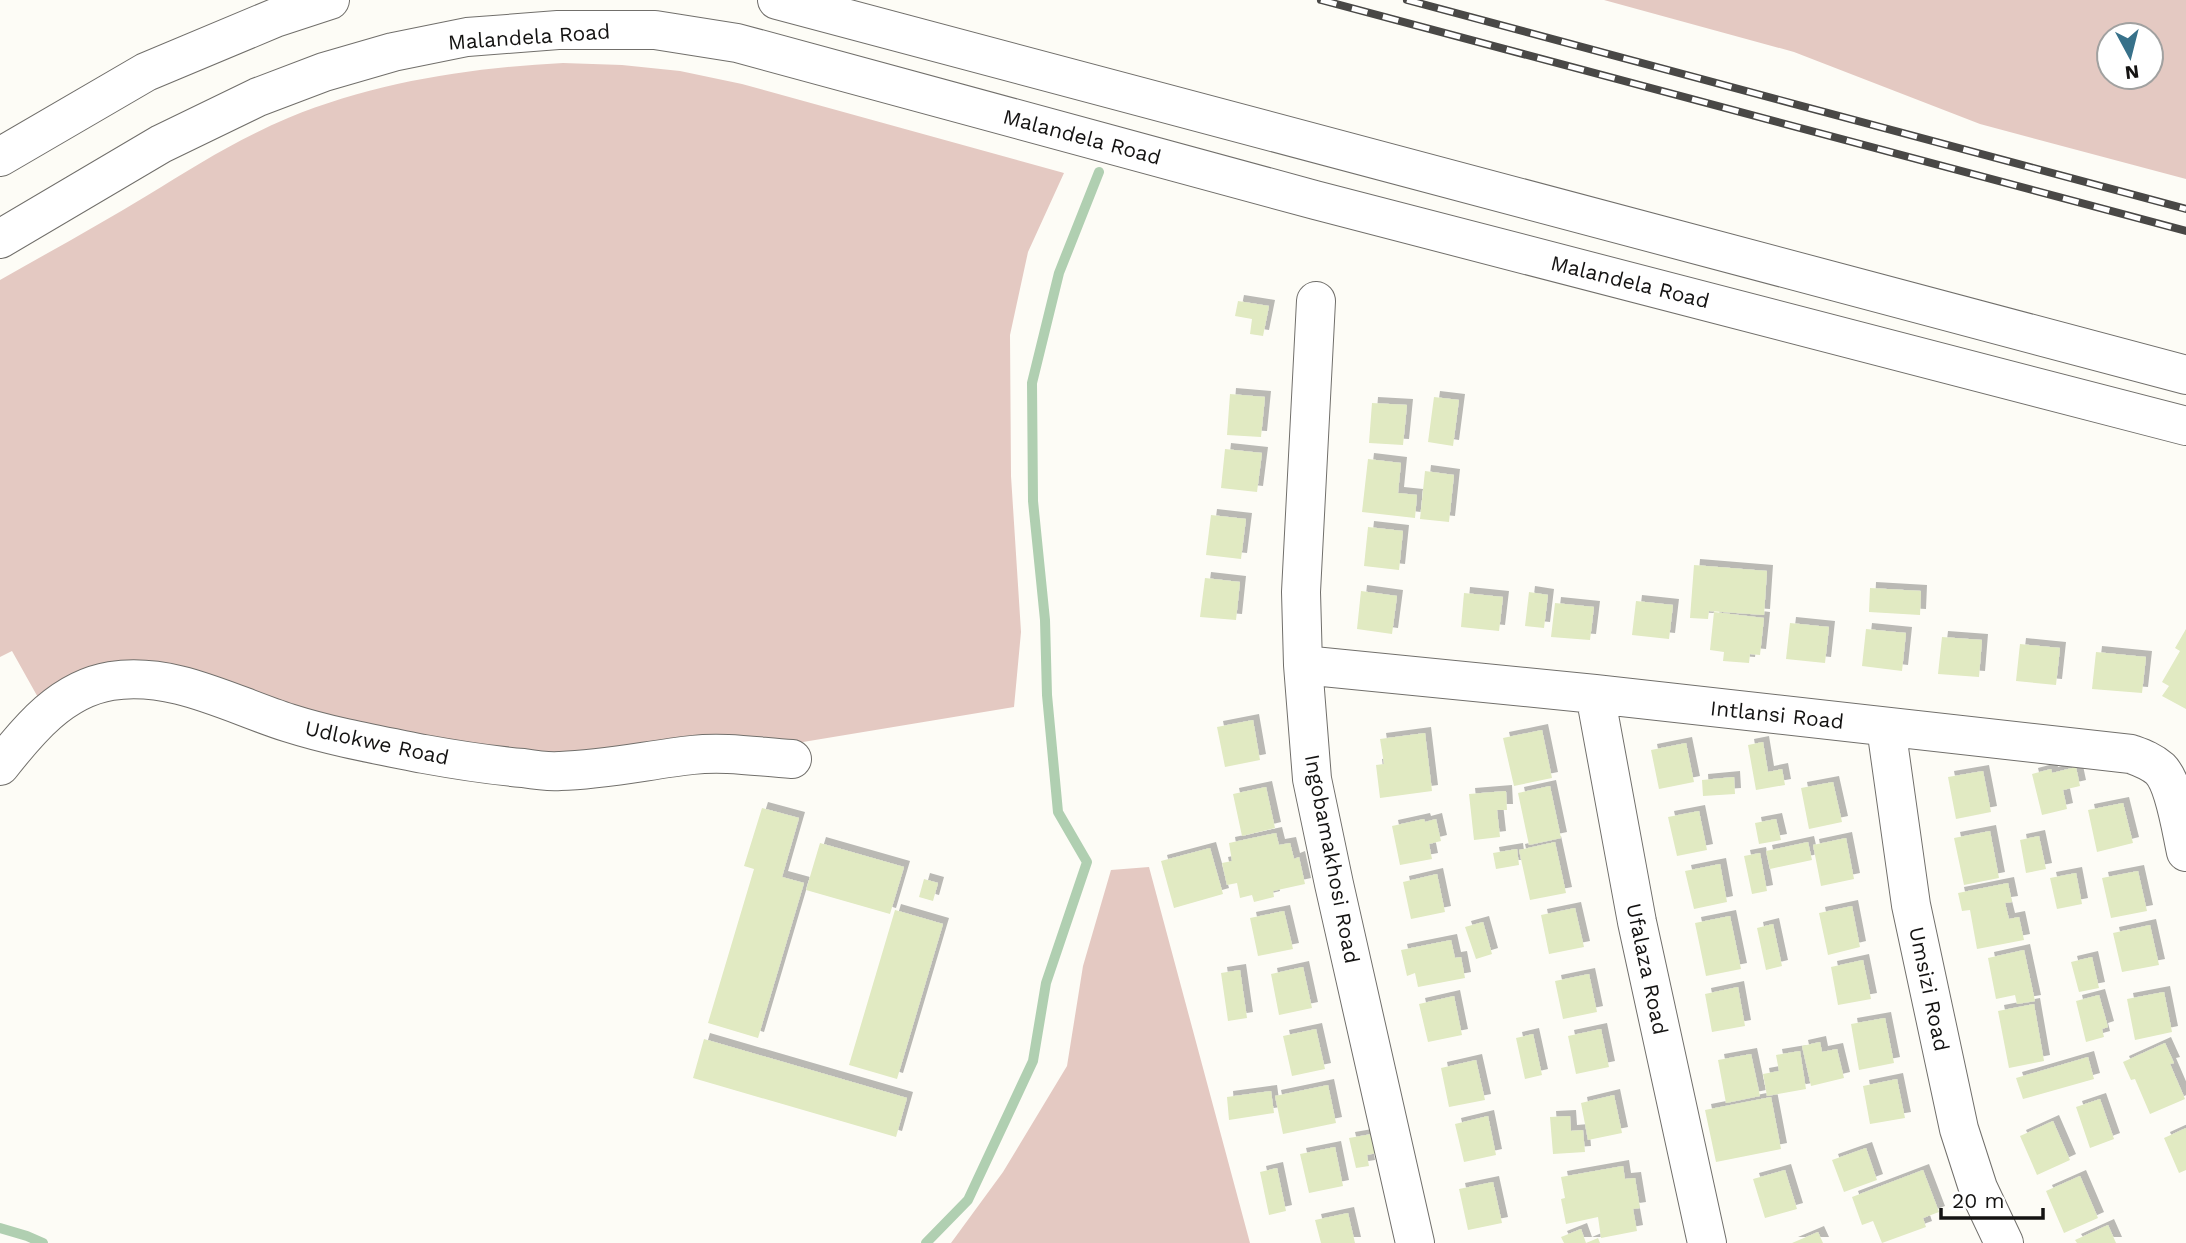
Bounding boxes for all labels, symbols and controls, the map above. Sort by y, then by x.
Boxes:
street label: Malandela Road [447,18,611,55]
north arrow [2095,21,2165,91]
text: N [2124,60,2140,85]
street label: Malandela Road [1000,103,1164,170]
street label: Malandela Road [1548,250,1712,313]
street label: Intlansi Road [1709,695,1845,734]
street label: Udlokwe Road [303,715,451,770]
street label: Ingobamakhosi Road [1300,752,1365,966]
street label: Ufalaza Road [1621,901,1674,1037]
street label: Umsizi Road [1904,924,1955,1053]
scale bar [1941,1176,2042,1220]
text: 20 m [1952,1188,2004,1213]

